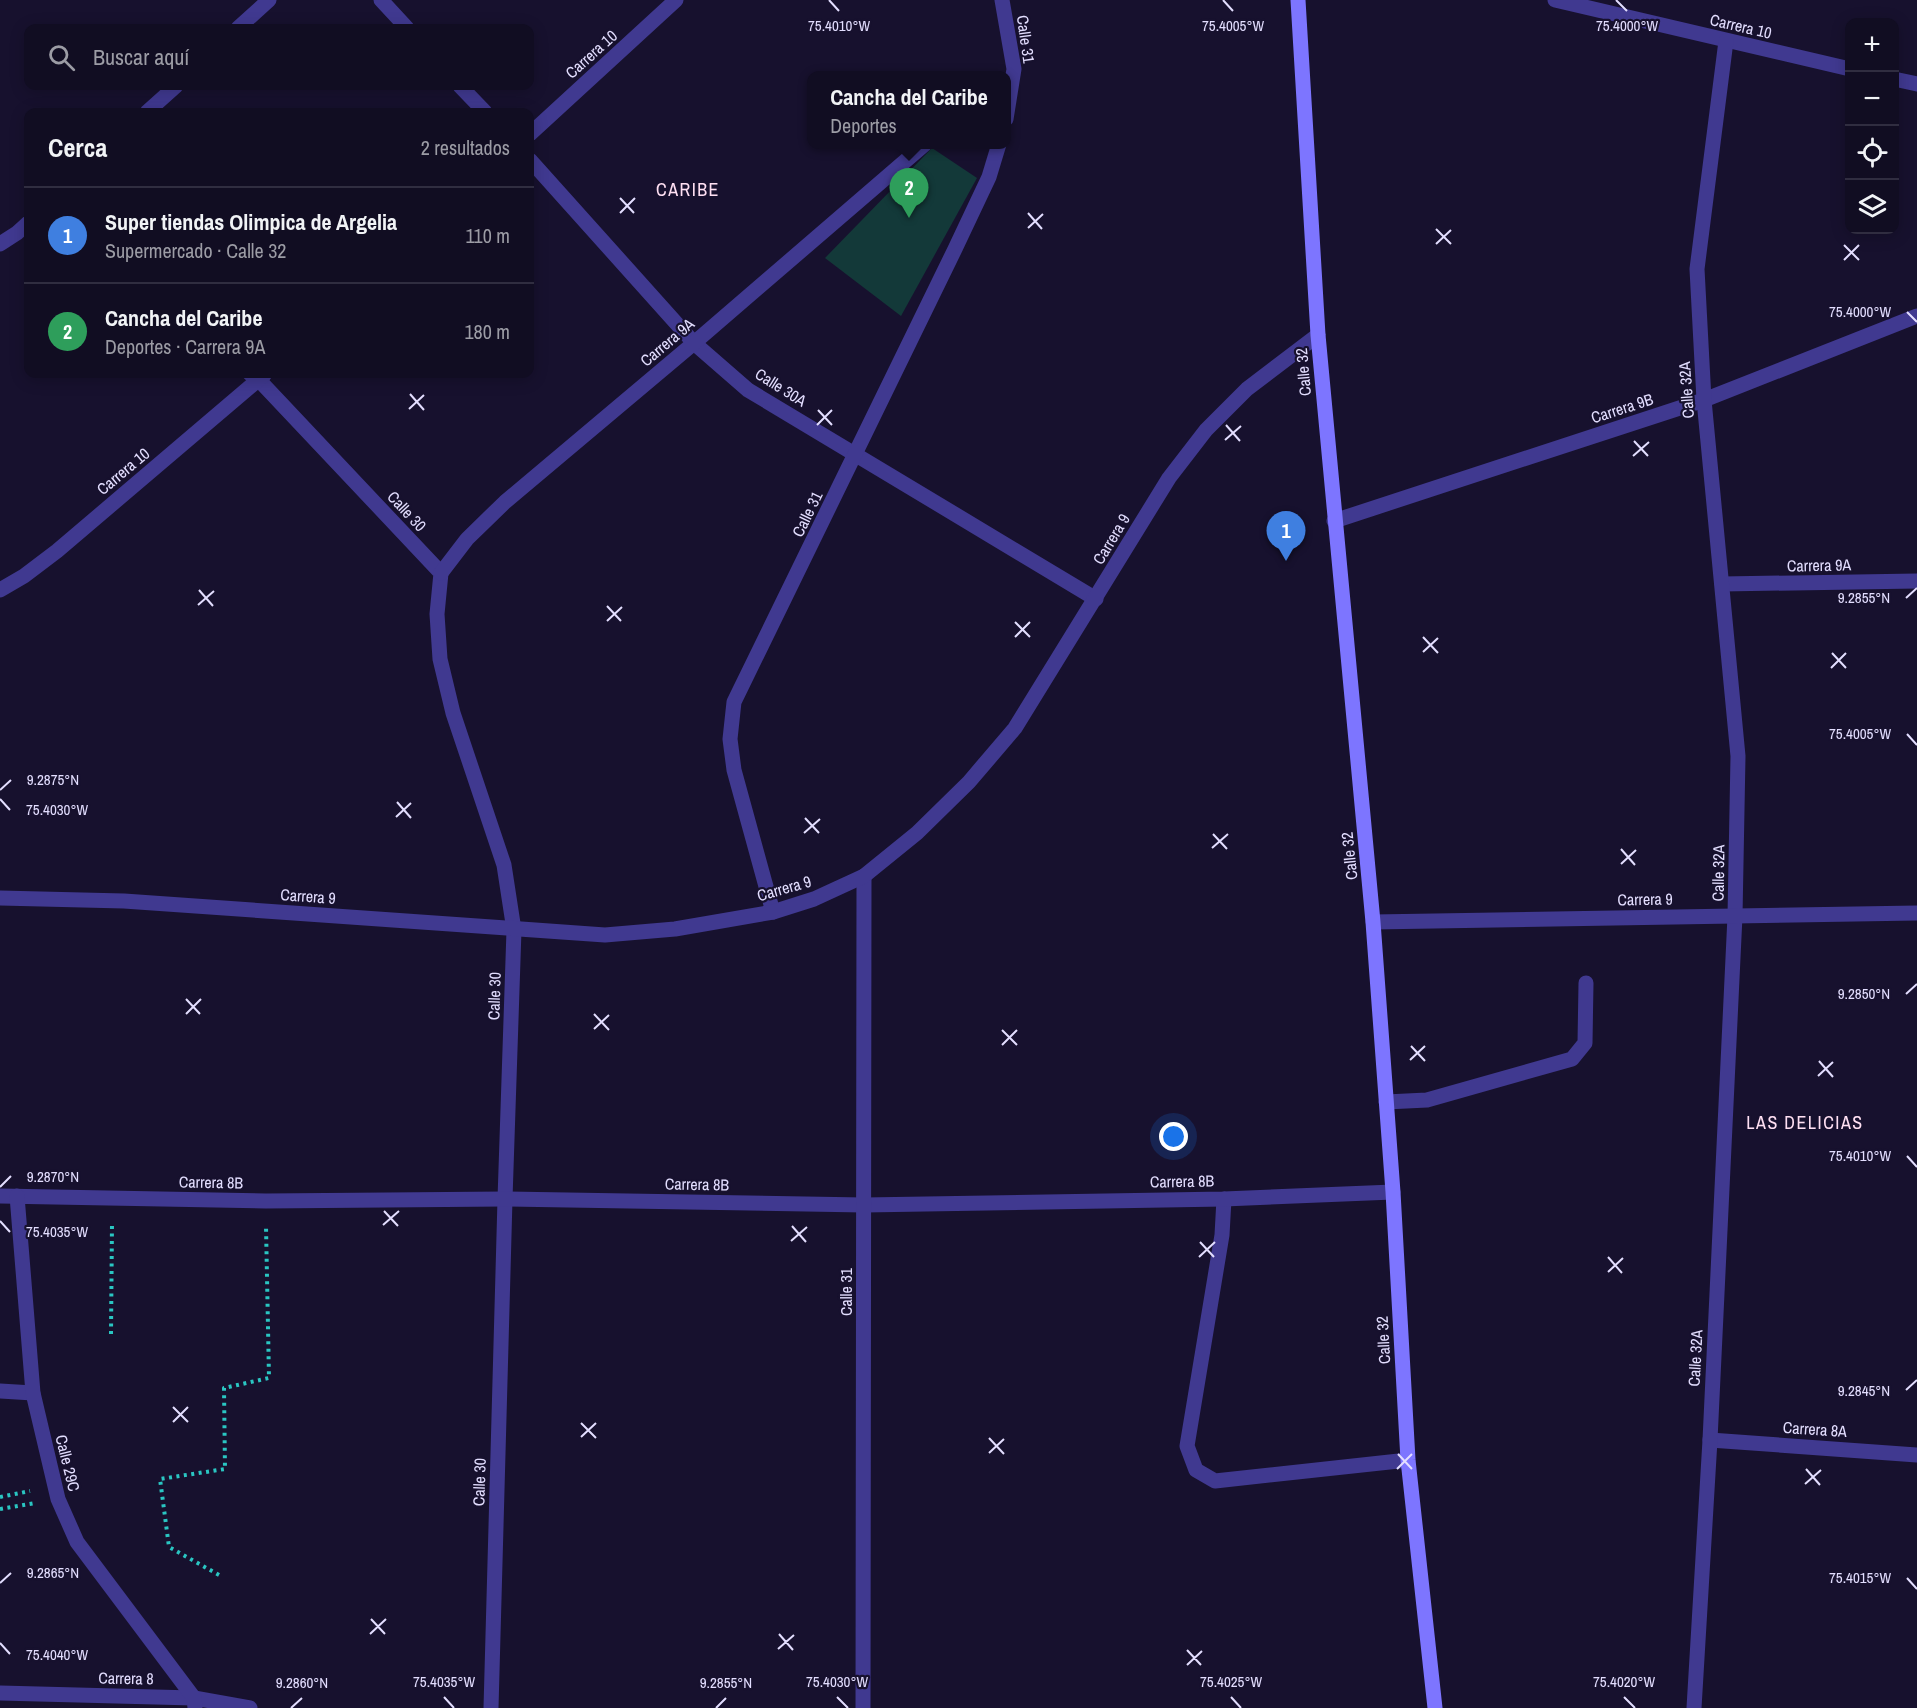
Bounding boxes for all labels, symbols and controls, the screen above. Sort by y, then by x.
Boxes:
street label: Carrera 10 [1708,8,1774,44]
street label: Calle 31 [1012,14,1040,65]
text: 75.4010°W [808,15,870,36]
text: 75.4005°W [1202,15,1264,36]
text: 75.4000°W [1596,15,1658,36]
map controls [1845,18,1899,234]
button: + [1845,18,1899,72]
search box [24,24,534,90]
street label: Carrera 10 [560,25,622,83]
icon: search [45,41,78,74]
text: Buscar aquí [93,42,189,72]
popup [807,71,1011,149]
button: − [1845,72,1899,126]
text: Cancha del Caribe [830,82,988,112]
text: Deportes [830,112,897,139]
button: locate [1845,126,1899,180]
text: Cerca [48,130,107,165]
text: 2 resultados [421,134,510,161]
pin: 2 [890,168,928,218]
district label: CARIBE [656,177,720,202]
button: layers [1845,180,1899,234]
text: Super tiendas Olimpica de Argelia [105,207,397,237]
text: 1 [63,222,72,249]
text: 110 m [466,222,510,249]
text: Supermercado · Calle 32 [105,237,286,264]
text: 75.4000°W [1829,301,1891,322]
text: Cancha del Caribe [105,303,262,333]
street label: Carrera 9A [635,313,699,371]
text: 2 [63,318,72,345]
text: 180 m [464,318,510,345]
text: Deportes · Carrera 9A [105,333,265,360]
street label: Calle 32 [1290,347,1316,397]
street label: Calle 32A [1673,361,1699,419]
street label: Calle 30A [751,363,811,412]
street label: Carrera 9B [1588,388,1656,428]
street label: Carrera 10 [92,442,154,500]
street label: Calle 30 [383,486,431,536]
street label: Calle 31 [787,487,828,540]
street label: Carrera 9 [1087,510,1135,568]
pin: 1 [1266,512,1306,561]
street label: Carrera 9A [1787,553,1852,577]
text: 9.2855°N [1838,587,1890,608]
text: 75.4005°W [1829,723,1891,744]
text: 9.2875°N [27,769,79,790]
text: 75.4030°W [26,799,88,820]
street label: Calle 32 [1336,831,1362,881]
street label: Calle 32A [1707,844,1729,902]
street label: Carrera 9 [754,870,814,906]
street label: Carrera 9 [280,883,336,909]
street label: Carrera 9 [1617,888,1673,910]
street label: Calle 30 [482,972,506,1020]
text: 9.2850°N [1838,983,1890,1004]
district label: LAS DELICIAS [1746,1110,1864,1135]
your location [1159,1122,1188,1151]
text: 75.4010°W [1829,1145,1891,1166]
text: 9.2870°N [27,1166,79,1187]
street label: Carrera 8B [1150,1169,1215,1193]
street label: Carrera 8B [179,1170,244,1194]
street label: Carrera 8B [665,1172,730,1196]
text: 75.4035°W [26,1221,88,1242]
street label: Calle 31 [835,1267,857,1316]
street label: Calle 32 [1371,1315,1395,1365]
street label: Calle 32A [1683,1329,1707,1387]
text: 9.2845°N [1838,1380,1890,1401]
street label: Carrera 8A [1782,1416,1848,1442]
street label: Calle 29C [50,1432,86,1494]
street label: Calle 30 [467,1458,491,1506]
text: 9.2865°N [27,1562,79,1583]
text: 75.4015°W [1829,1567,1891,1588]
text: 75.4040°W [26,1644,88,1665]
street label: Carrera 8 [98,1667,154,1689]
text: 75.4035°W [413,1671,475,1692]
text: 75.4030°W [806,1671,868,1692]
text: 75.4025°W [1200,1671,1262,1692]
text: 75.4020°W [1593,1671,1655,1692]
text: 9.2860°N [276,1672,328,1693]
text: 9.2855°N [700,1672,752,1693]

